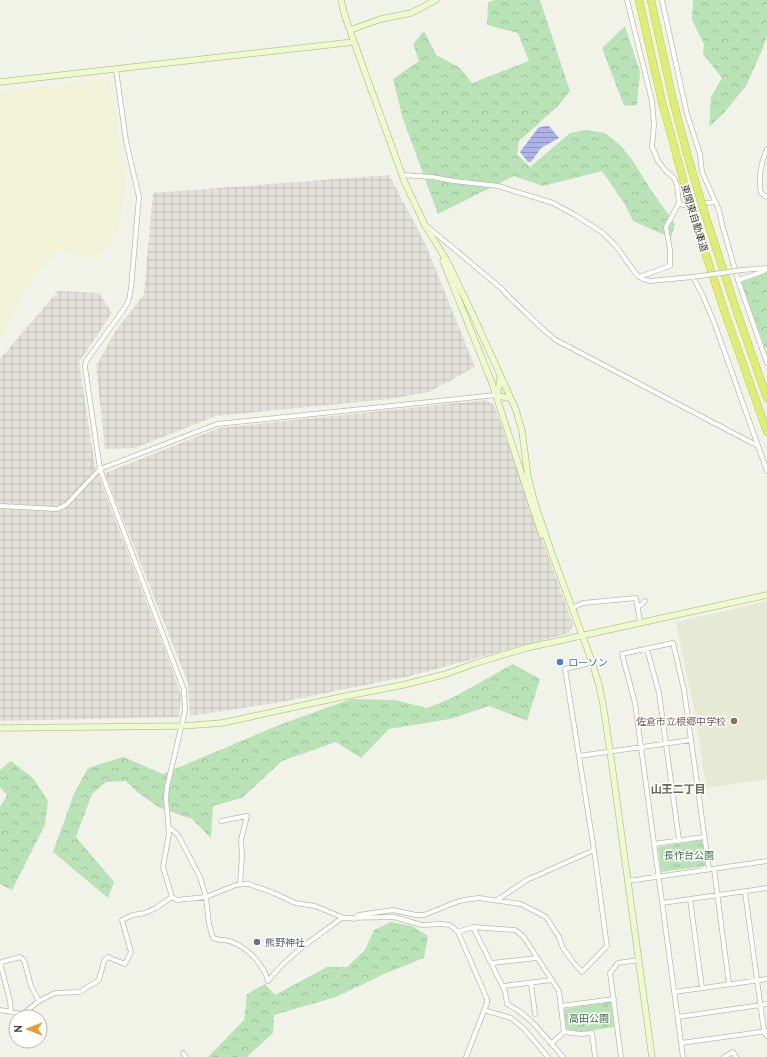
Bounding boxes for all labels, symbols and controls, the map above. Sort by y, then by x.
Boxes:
street label: 東関東自動車道 [678,183,711,254]
place label: ローソン [568,656,608,669]
marker: ローソン [555,657,565,667]
place label: 佐倉市立根郷中学校 [636,715,726,728]
marker: 佐倉市立根郷中学校 [729,716,739,726]
district label: 山王二丁目 [651,782,706,796]
park label: 長作台公園 [664,849,714,862]
place label: 熊野神社 [265,936,305,949]
marker: 熊野神社 [252,937,262,947]
north arrow [8,1009,48,1049]
park label: 高田公園 [569,1012,609,1025]
text: N [11,1025,25,1033]

